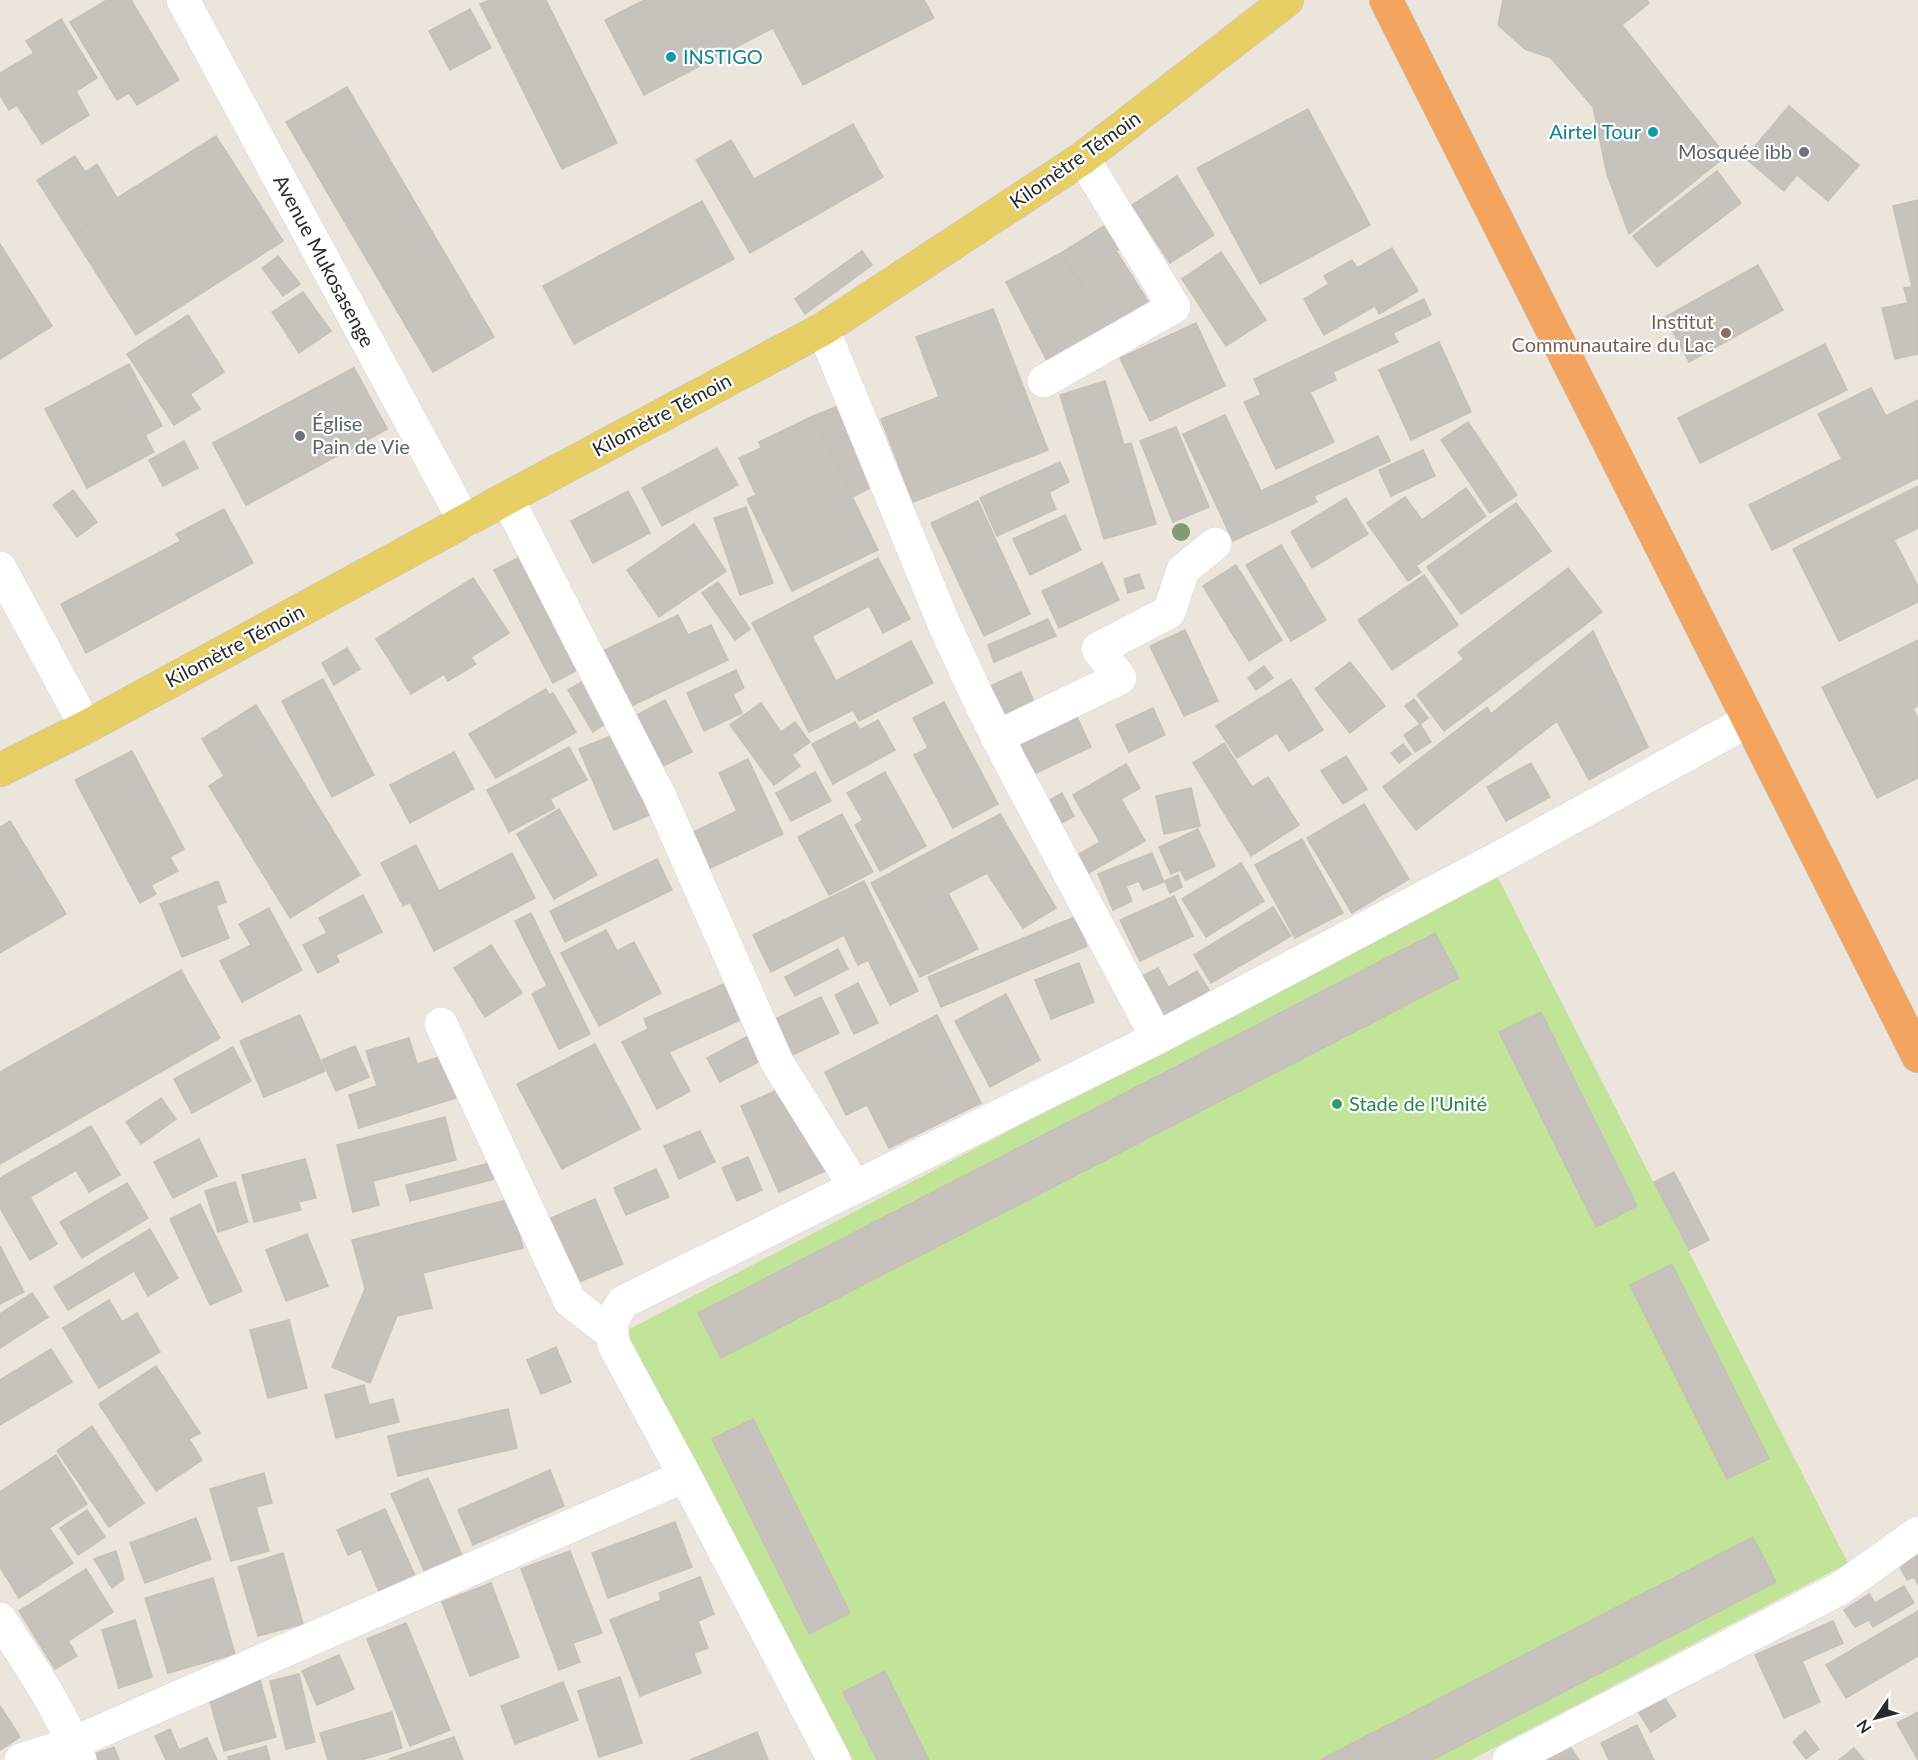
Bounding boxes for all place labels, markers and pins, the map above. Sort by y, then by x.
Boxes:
place label: INSTIGO [683,44,763,68]
marker: INSTIGO [664,50,678,64]
place label: Airtel Tour [1549,119,1642,143]
marker: Airtel Tour [1646,125,1660,139]
place label: Mosquée ibb [1678,139,1792,163]
marker: Mosquée ibb [1797,145,1811,159]
place label: Institut Communautaire du Lac [1512,309,1714,356]
marker: Institut Communautaire du Lac [1719,326,1733,340]
place label: Église Pain de Vie [312,411,410,458]
marker: Église Pain de Vie [293,429,307,443]
place label: Stade de l'Unité [1349,1091,1487,1115]
marker: Stade de l'Unité [1330,1097,1344,1111]

